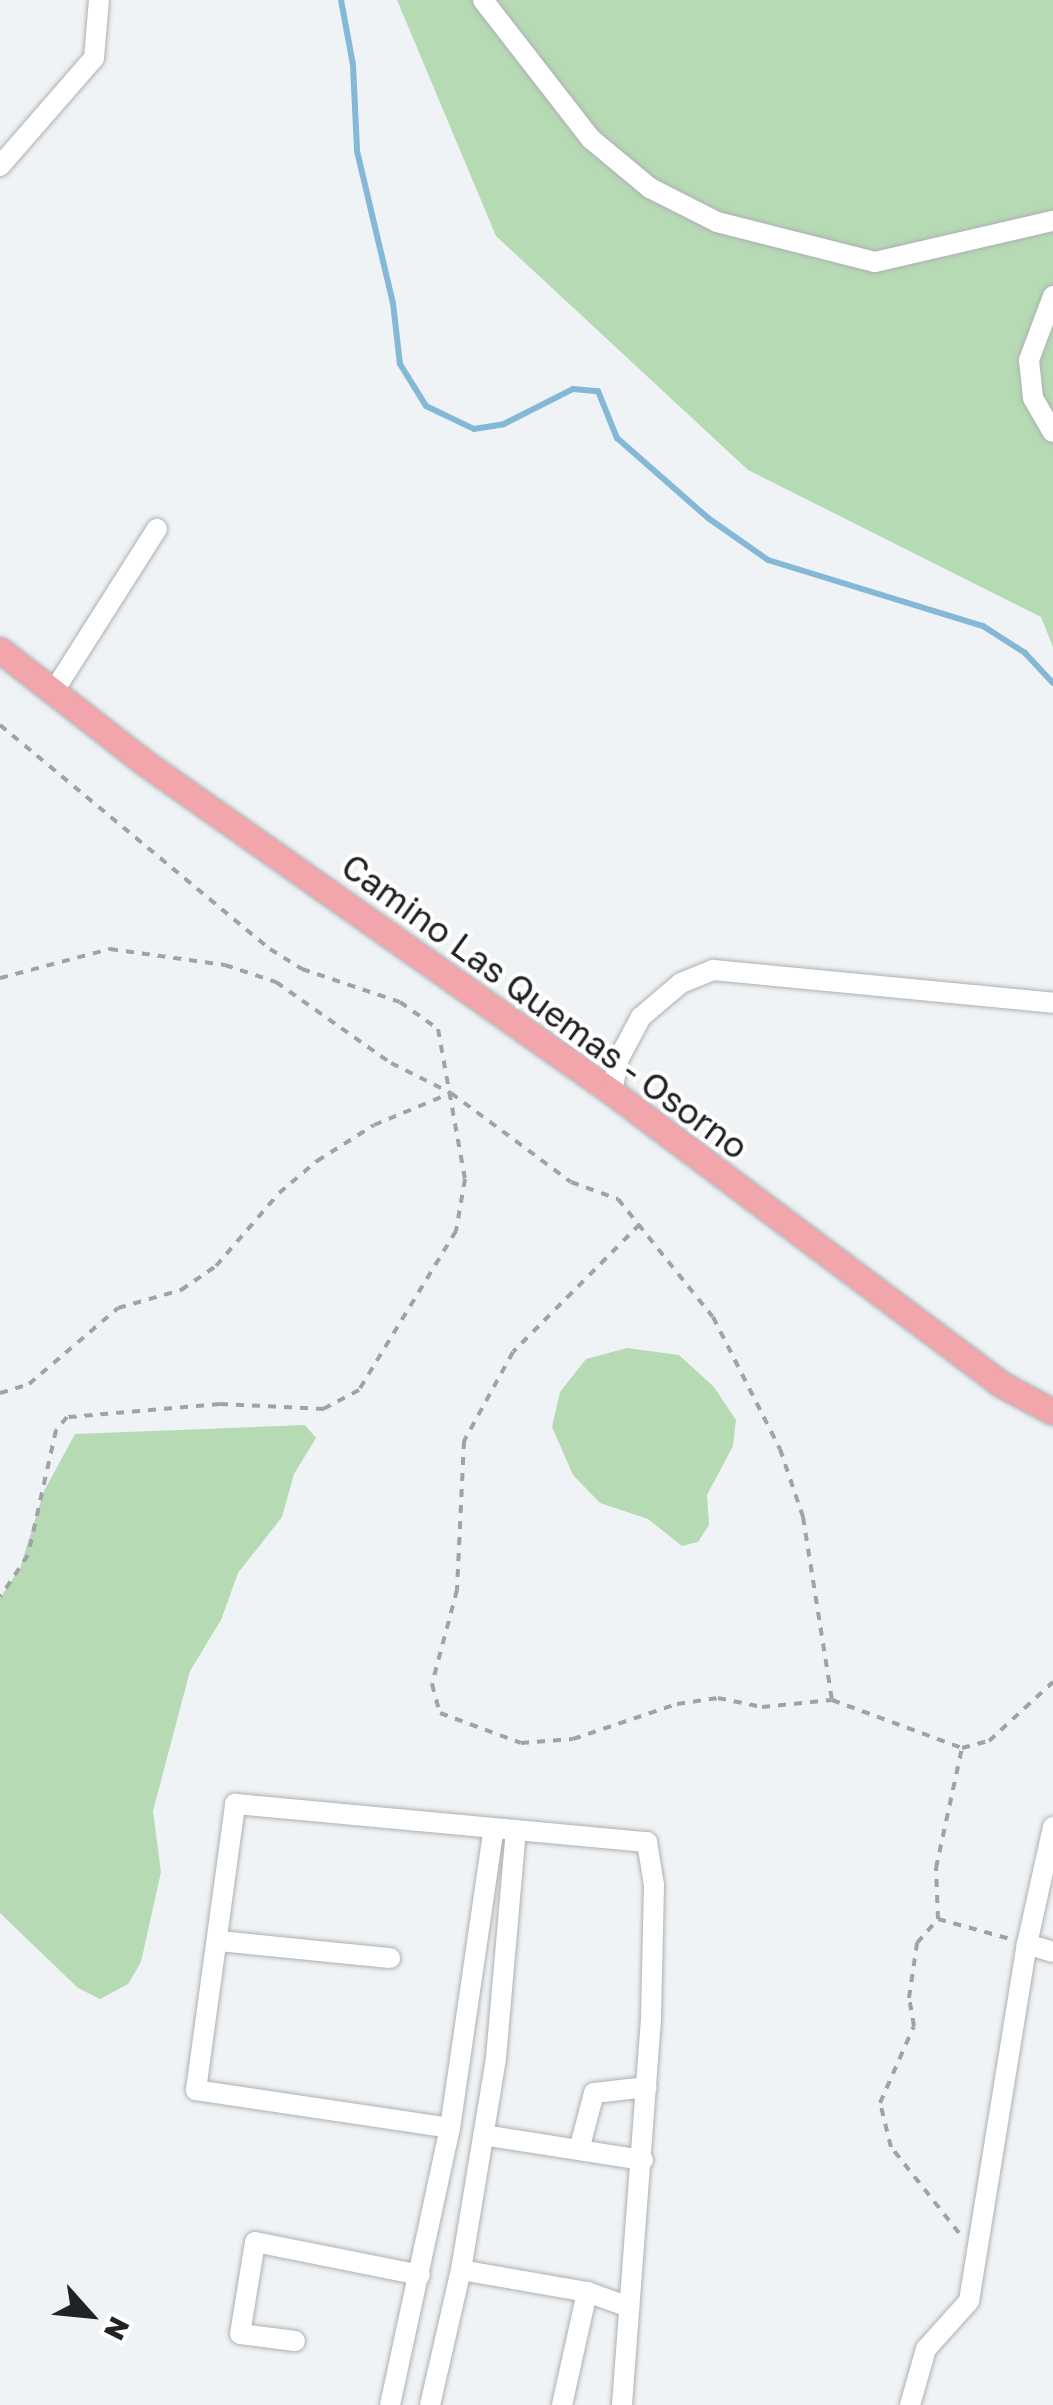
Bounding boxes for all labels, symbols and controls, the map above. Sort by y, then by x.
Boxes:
street label: Camino Las Quemas - Osorno [334,845,756,1167]
north arrow [40,2265,140,2365]
text: N [98,2312,137,2346]

